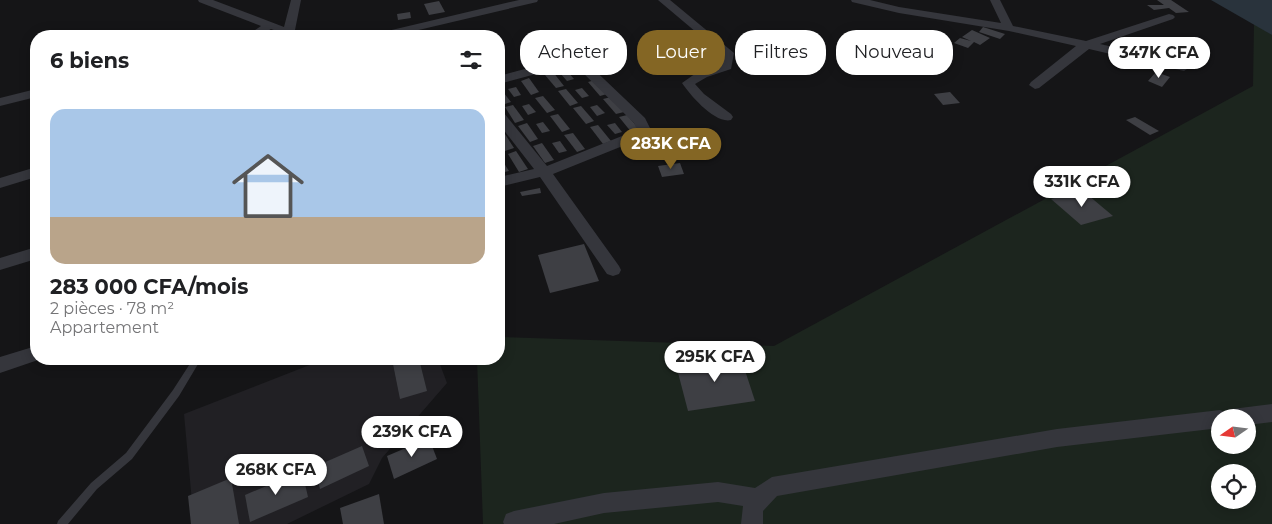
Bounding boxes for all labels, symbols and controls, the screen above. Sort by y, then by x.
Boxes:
chip: Acheter [520,30,627,75]
chip: Louer [637,30,725,75]
chip: Filtres [735,30,826,75]
chip: Nouveau [836,30,953,75]
pin: 347K CFA [1107,36,1211,79]
text: 347K CFA [1119,43,1199,62]
icon: filters [457,46,485,74]
text: 6 biens [50,48,129,73]
pin: 283K CFA [619,128,723,170]
text: 283K CFA [631,134,711,153]
icon: home [223,141,313,231]
pin: 331K CFA [1030,166,1134,208]
text: 331K CFA [1044,172,1120,191]
text: 283 000 CFA/mois [50,274,248,299]
text: 2 pièces · 78 m² [50,299,174,318]
text: Appartement [50,318,159,337]
pin: 295K CFA [663,340,767,383]
text: 295K CFA [675,347,755,366]
north arrow [1211,409,1256,454]
map controls [1211,409,1256,509]
pin: 239K CFA [360,416,464,458]
text: 239K CFA [372,422,452,441]
pin: 268K CFA [224,454,328,496]
text: 268K CFA [236,460,316,479]
button: locate [1211,464,1256,509]

